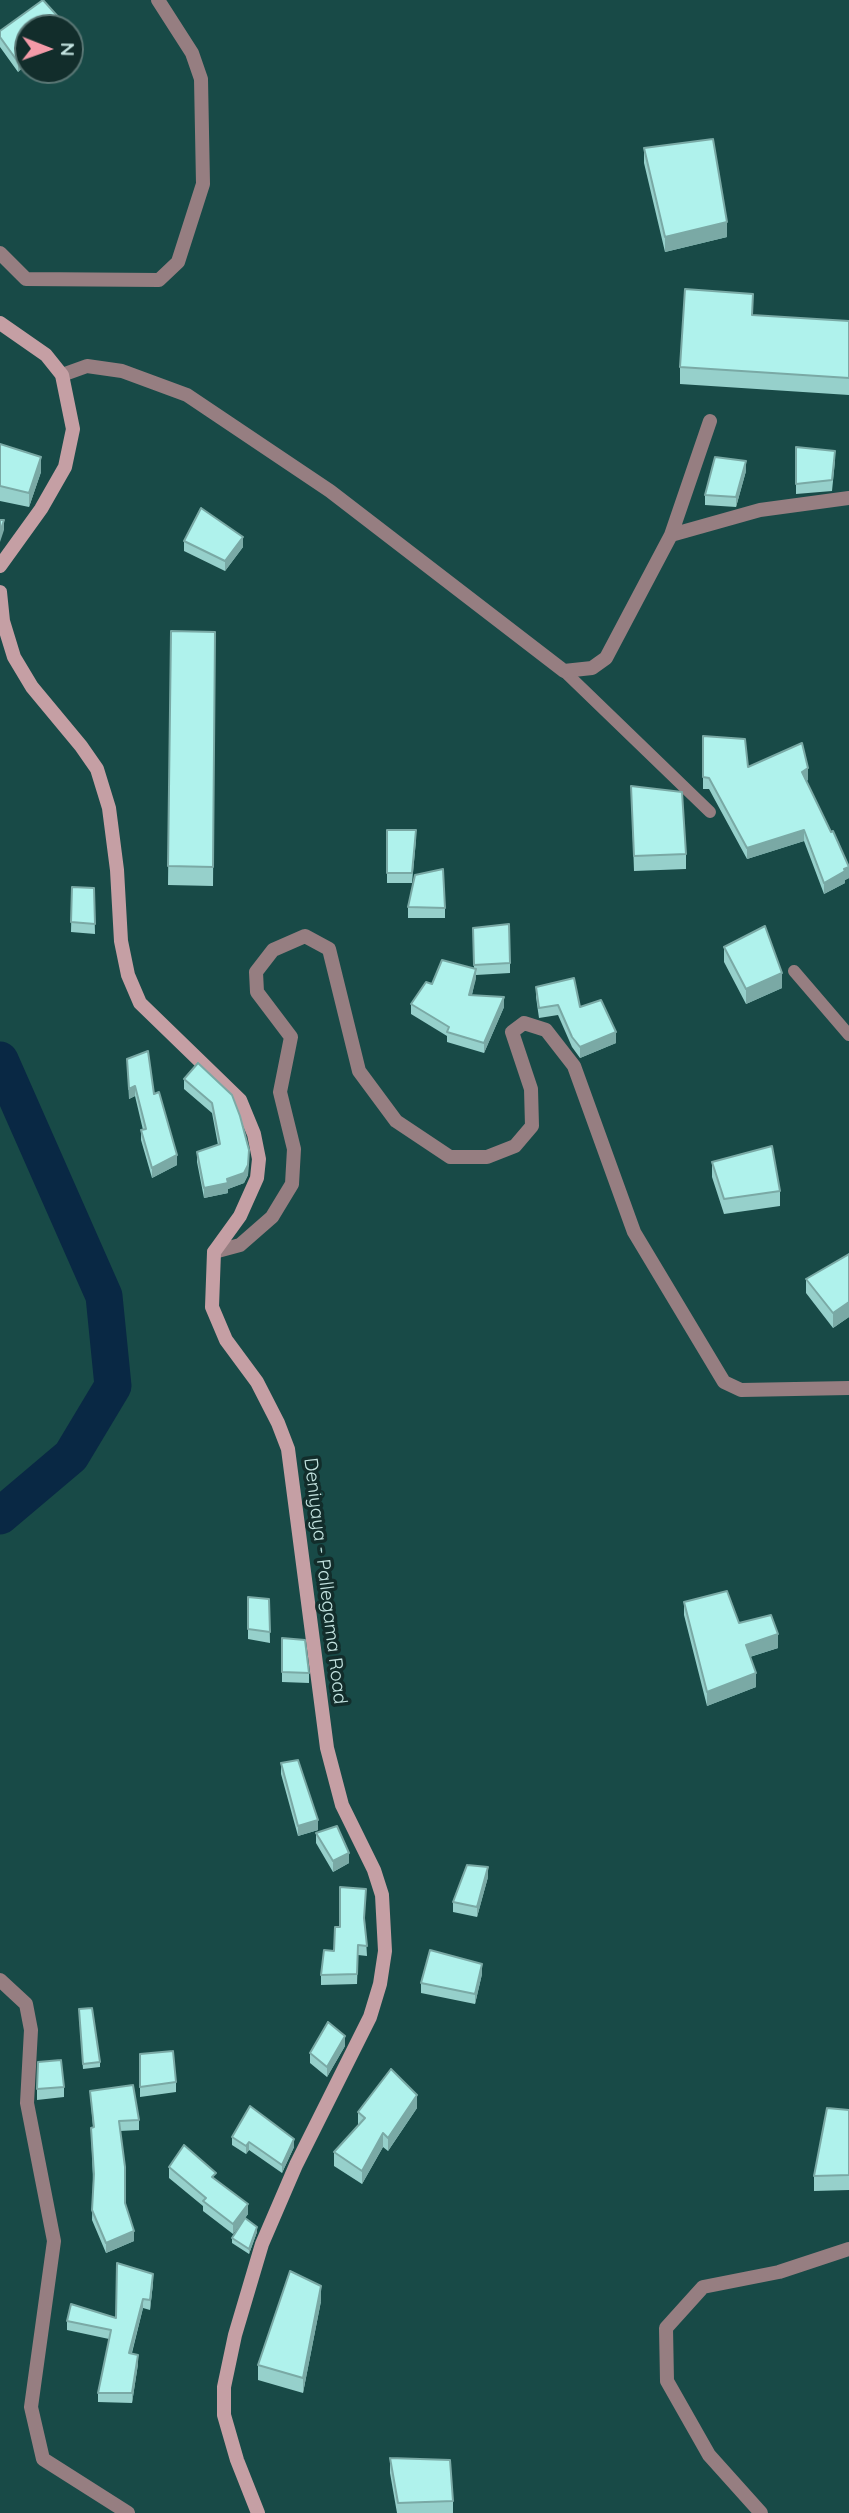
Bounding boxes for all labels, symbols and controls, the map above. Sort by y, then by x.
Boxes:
north arrow [14,14,84,84]
text: N [56,42,80,57]
street label: Deniyaya - Pallegama Road [299,1456,351,1706]

